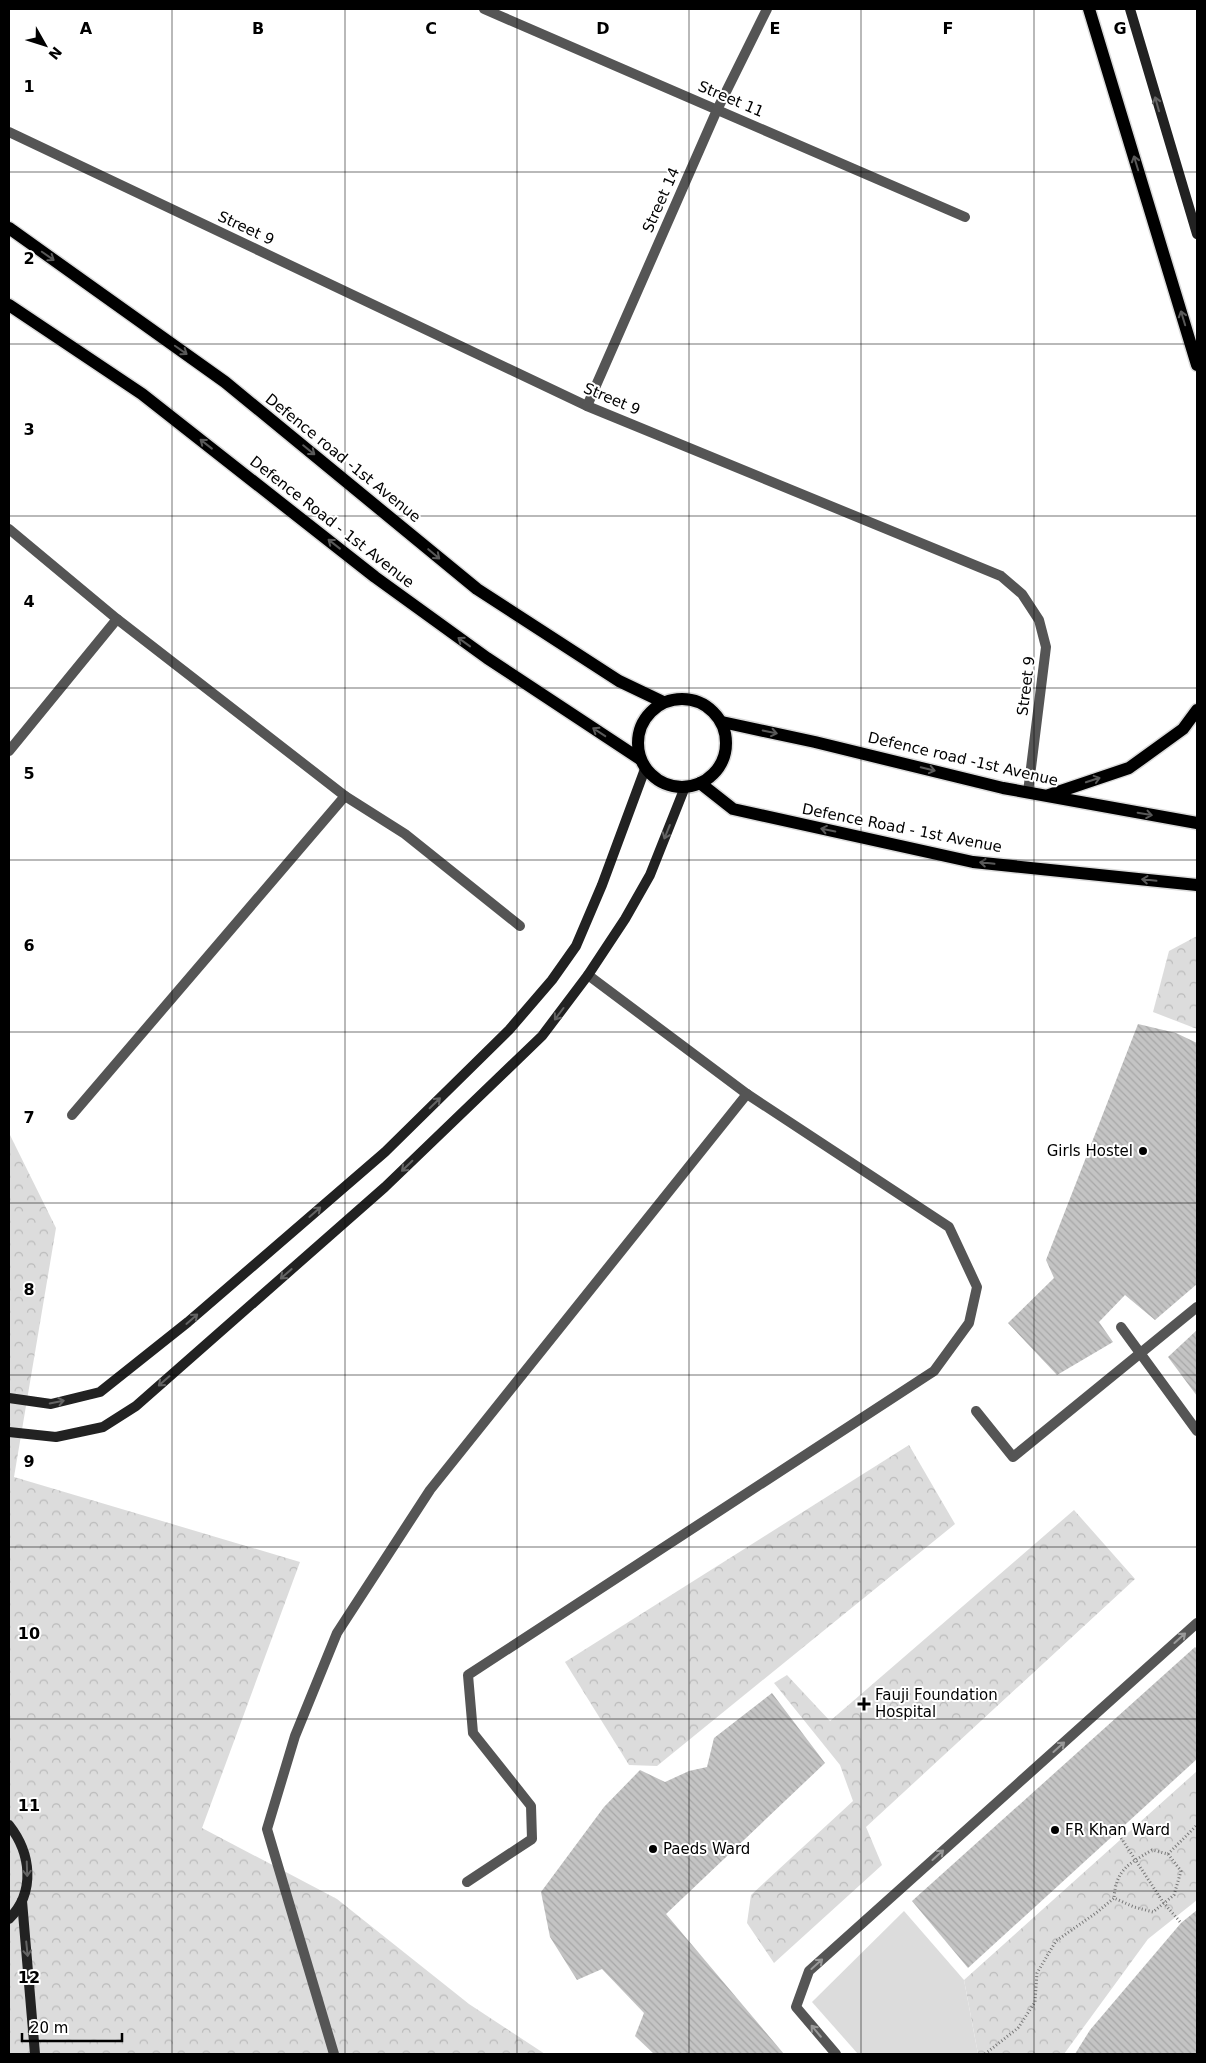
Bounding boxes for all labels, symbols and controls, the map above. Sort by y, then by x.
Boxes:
text: A [80,19,93,38]
text: B [252,19,264,38]
text: C [425,19,437,38]
text: D [596,19,610,38]
text: E [770,19,780,38]
text: F [943,19,953,38]
text: G [1113,19,1127,38]
north arrow [20,20,70,70]
text: N [45,44,65,63]
text: 1 [23,77,35,96]
street label: Street 11 [696,77,766,121]
one-way arrow [1152,96,1162,112]
one-way arrow [1130,155,1140,171]
street label: Street 14 [639,165,683,235]
street label: Street 9 [215,207,277,249]
text: 2 [23,249,35,268]
one-way arrow [41,251,55,261]
one-way arrow [1178,311,1187,326]
one-way arrow [174,345,188,355]
street label: Street 9 [581,379,643,419]
street label: Defence road -1st Avenue [262,390,424,526]
text: 3 [23,420,35,439]
one-way arrow [200,439,213,450]
one-way arrow [302,445,315,456]
street label: Defence Road - 1st Avenue [246,452,418,592]
one-way arrow [328,539,341,550]
one-way arrow [428,548,441,559]
text: 4 [23,592,35,611]
one-way arrow [457,637,471,647]
street label: Street 9 [1013,655,1039,717]
one-way arrow [592,727,606,737]
one-way arrow [761,728,777,738]
street label: Defence road -1st Avenue [866,728,1060,790]
text: 5 [23,764,35,783]
one-way arrow [919,765,935,775]
one-way arrow [1084,775,1100,785]
street label: Defence Road - 1st Avenue [800,800,1004,856]
one-way arrow [1136,809,1152,819]
one-way arrow [662,824,671,839]
one-way arrow [821,825,837,834]
one-way arrow [979,858,995,868]
one-way arrow [1141,875,1157,885]
text: 6 [23,936,35,955]
one-way arrow [553,1007,564,1020]
one-way arrow [429,1096,441,1109]
text: 7 [23,1108,35,1127]
place label: Girls Hostel [1047,1142,1133,1160]
marker: Girls Hostel [1137,1145,1149,1157]
one-way arrow [401,1160,414,1172]
one-way arrow [309,1206,322,1218]
one-way arrow [280,1268,293,1279]
text: 8 [23,1280,35,1299]
one-way arrow [186,1313,199,1324]
one-way arrow [157,1375,170,1387]
one-way arrow [48,1397,64,1407]
text: 9 [23,1452,35,1471]
text: 10 [18,1624,40,1643]
one-way arrow [1174,1632,1187,1644]
place label: Fauji Foundation Hospital [875,1686,998,1721]
marker: Fauji Foundation Hospital [857,1697,871,1711]
one-way arrow [1053,1741,1066,1753]
text: 11 [18,1796,40,1815]
place label: FR Khan Ward [1065,1821,1170,1839]
marker: FR Khan Ward [1049,1824,1061,1836]
place label: Paeds Ward [663,1840,750,1858]
marker: Paeds Ward [647,1843,659,1855]
one-way arrow [932,1850,945,1861]
one-way arrow [22,1861,31,1877]
one-way arrow [22,1941,32,1957]
one-way arrow [811,1958,824,1970]
text: 12 [18,1968,40,1987]
scale bar [22,2010,122,2042]
text: 20 m [30,2019,68,2037]
one-way arrow [811,2024,822,2037]

